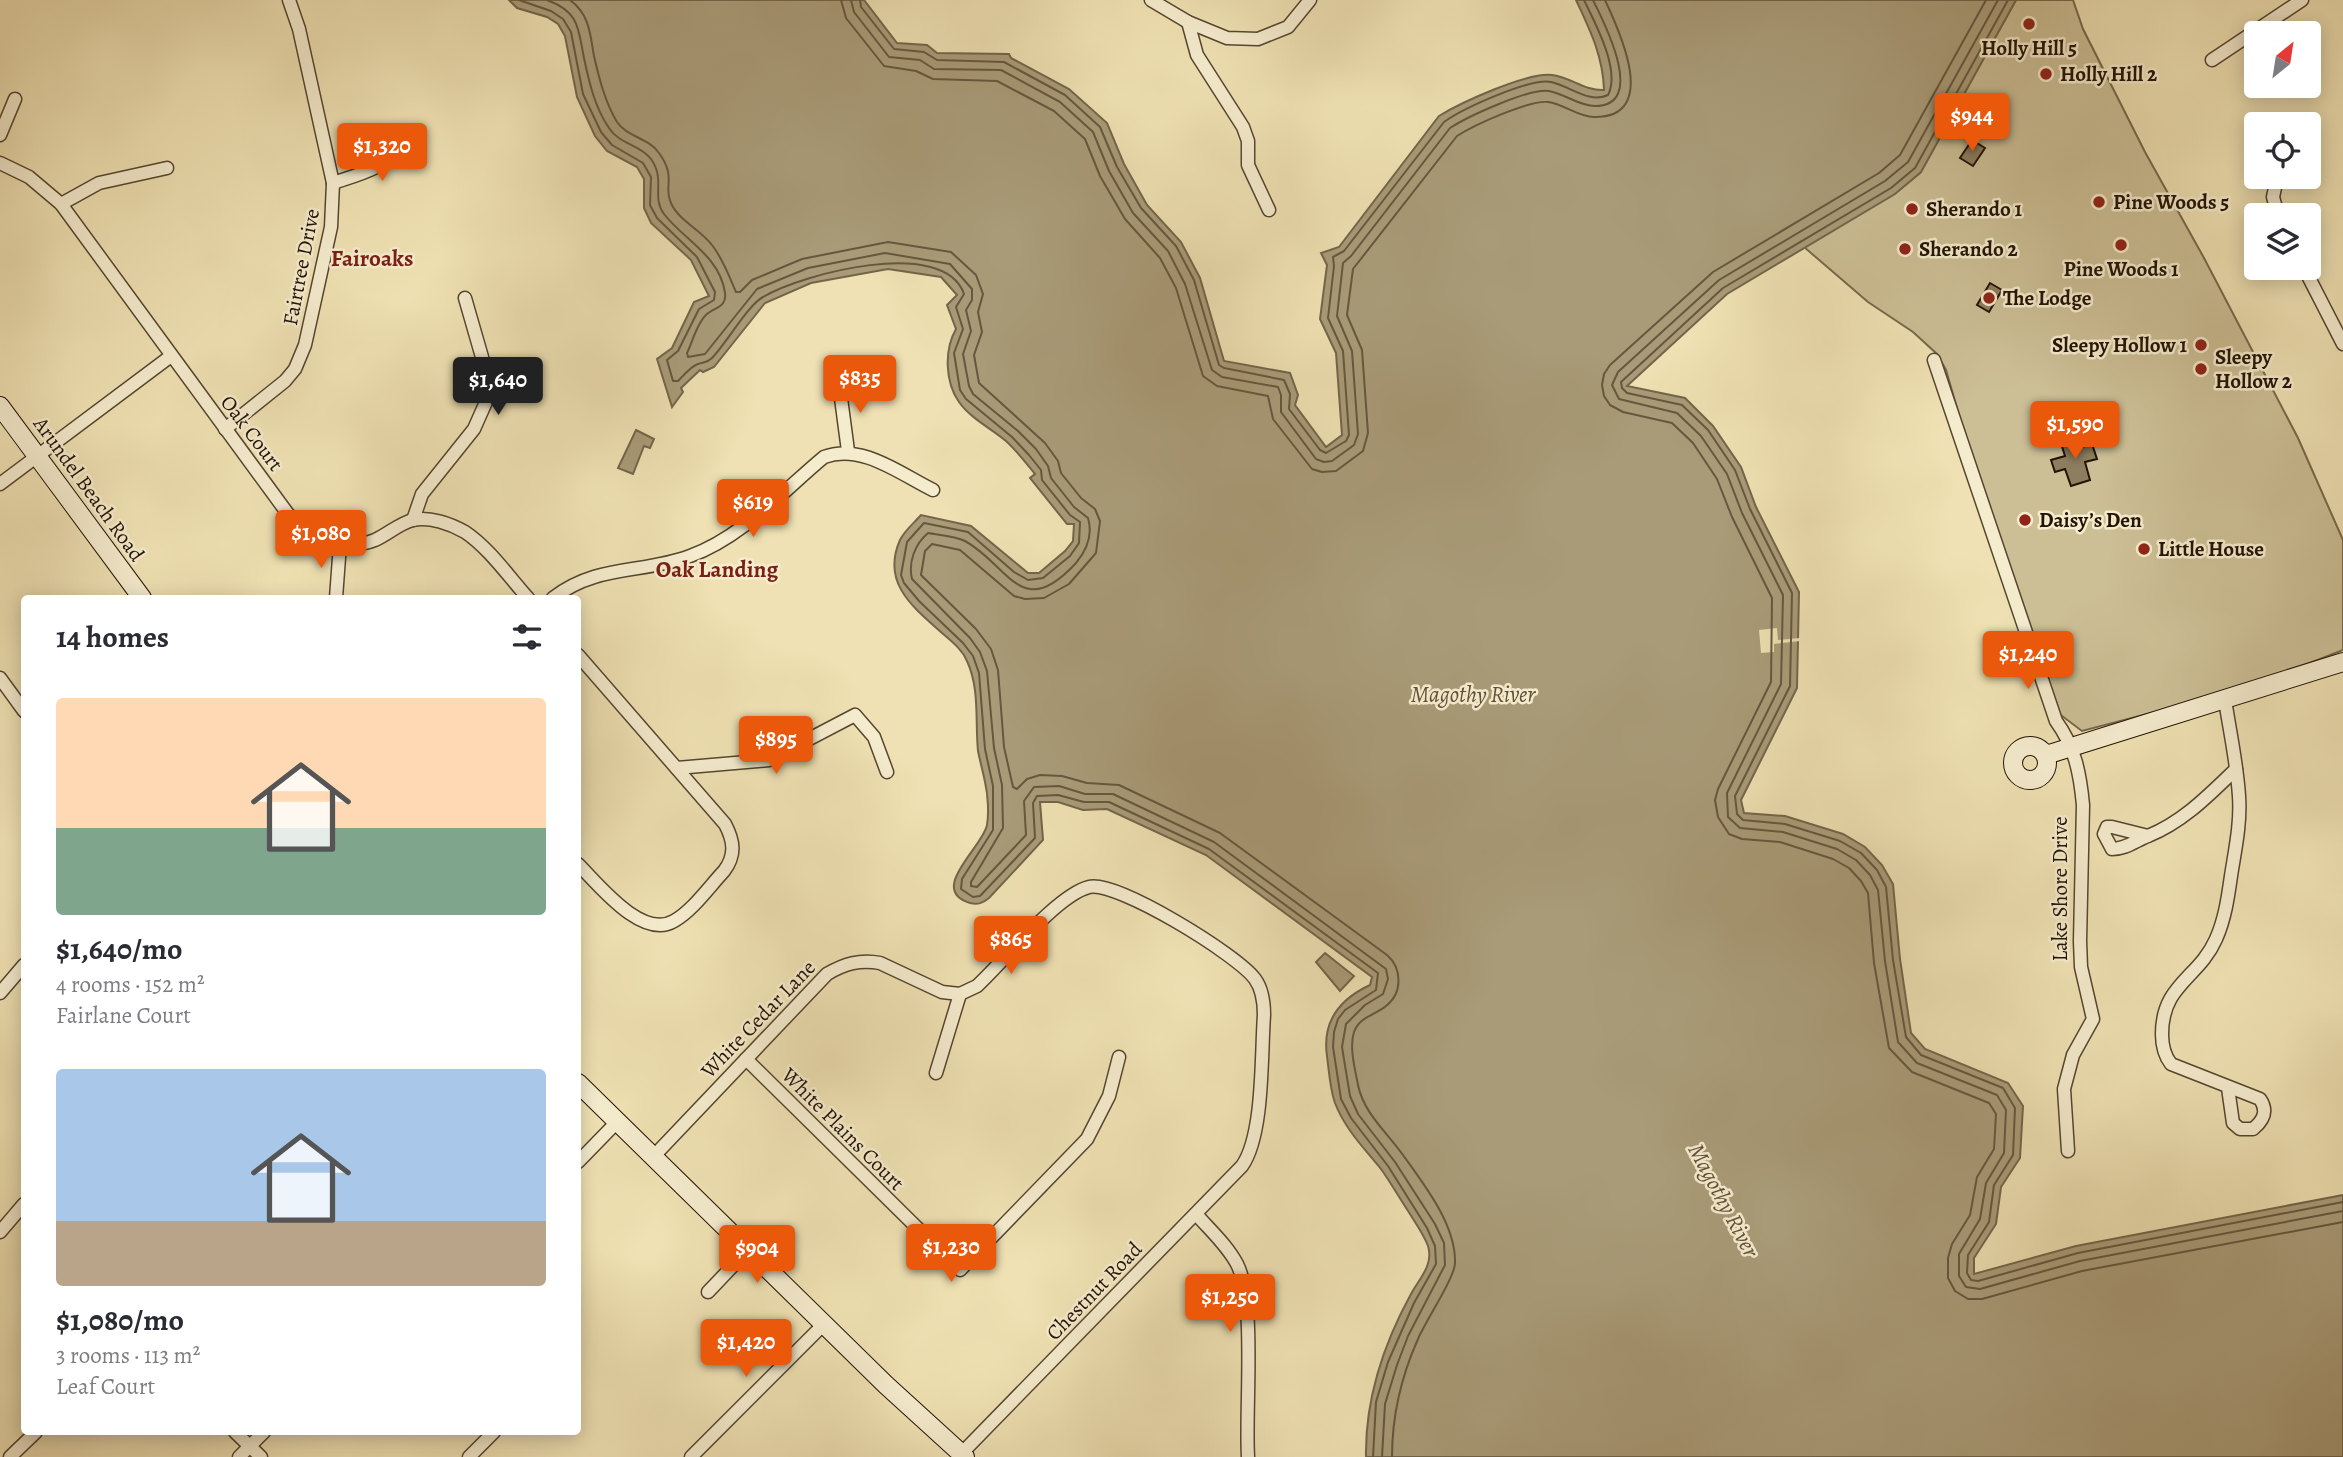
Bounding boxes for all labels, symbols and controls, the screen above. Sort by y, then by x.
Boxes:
marker: Holly Hill 5 [2021,16,2037,32]
north arrow [2244,21,2320,98]
map controls [2244,21,2321,280]
place label: Holly Hill 5 [1981,34,2077,62]
place label: Holly Hill 2 [2060,60,2157,88]
marker: Holly Hill 2 [2038,66,2054,82]
pin: $944 [1931,94,2013,153]
text: $944 [1951,100,1994,131]
button: locate [2244,112,2321,189]
pin: $1,320 [325,124,439,183]
text: $1,320 [353,130,411,161]
place label: Pine Woods 5 [2113,188,2229,216]
marker: Pine Woods 5 [2091,194,2107,210]
place label: Sherando 1 [1926,195,2022,223]
marker: Sherando 1 [1904,201,1920,217]
button: layers [2244,203,2321,280]
street label: Fairtree Drive [276,206,326,328]
place label: Sherando 2 [1919,235,2018,263]
marker: Pine Woods 1 [2113,237,2129,253]
marker: Sherando 2 [1897,241,1913,257]
district label: Fairoaks [331,243,413,274]
place label: Pine Woods 1 [2064,255,2179,283]
place label: The Lodge [2003,284,2092,312]
marker: The Lodge [1981,290,1997,306]
place label: Sleepy Hollow 1 [2052,331,2187,359]
marker: Sleepy Hollow 1 [2193,337,2209,353]
place label: Sleepy Hollow 2 [2215,343,2292,395]
pin: $835 [819,356,901,415]
pin: $1,640 [441,358,555,417]
marker: Sleepy Hollow 2 [2193,361,2209,377]
text: $835 [839,362,881,393]
text: $1,640 [469,364,527,395]
street label: Oak Court [214,389,290,477]
pin: $1,590 [2018,402,2132,461]
text: $1,590 [2046,408,2104,439]
street label: Arundel Beach Road [26,410,151,567]
pin: $619 [712,480,794,539]
text: $619 [733,486,773,517]
place label: Daisy’s Den [2039,506,2142,534]
pin: $1,080 [264,510,378,570]
marker: Daisy’s Den [2017,512,2033,528]
text: $1,080 [291,517,351,548]
place label: Little House [2158,535,2264,563]
marker: Little House [2136,541,2152,557]
district label: Oak Landing [656,554,778,585]
text: 14 homes [56,617,169,657]
icon: filters [508,618,546,656]
pin: $1,240 [1971,632,2085,691]
text: $1,240 [1999,638,2057,669]
water label: Magothy River [1411,679,1536,710]
pin: $895 [735,716,817,776]
text: $895 [755,723,797,754]
icon: home [238,744,364,870]
street label: Lake Shore Drive [2046,816,2074,962]
pin: $865 [970,916,1052,976]
text: $865 [990,923,1032,954]
text: $1,640/mo [56,929,182,969]
street label: White Cedar Lane [694,954,821,1085]
text: 4 rooms · 152 m² [56,969,204,1000]
text: Fairlane Court [56,1000,191,1031]
street label: White Plains Court [775,1061,911,1197]
icon: home [238,1115,364,1241]
water label: Magothy River [1681,1138,1767,1263]
pin: $1,230 [894,1224,1008,1284]
pin: $904 [716,1226,798,1285]
text: $1,230 [922,1231,980,1262]
text: $904 [735,1232,779,1263]
street label: Chestnut Road [1040,1235,1149,1346]
pin: $1,250 [1173,1274,1287,1334]
text: $1,250 [1201,1281,1259,1312]
text: $1,080/mo [56,1300,184,1340]
pin: $1,420 [689,1320,803,1379]
text: $1,420 [717,1326,775,1357]
text: 3 rooms · 113 m² [56,1340,200,1371]
text: Leaf Court [56,1371,155,1402]

